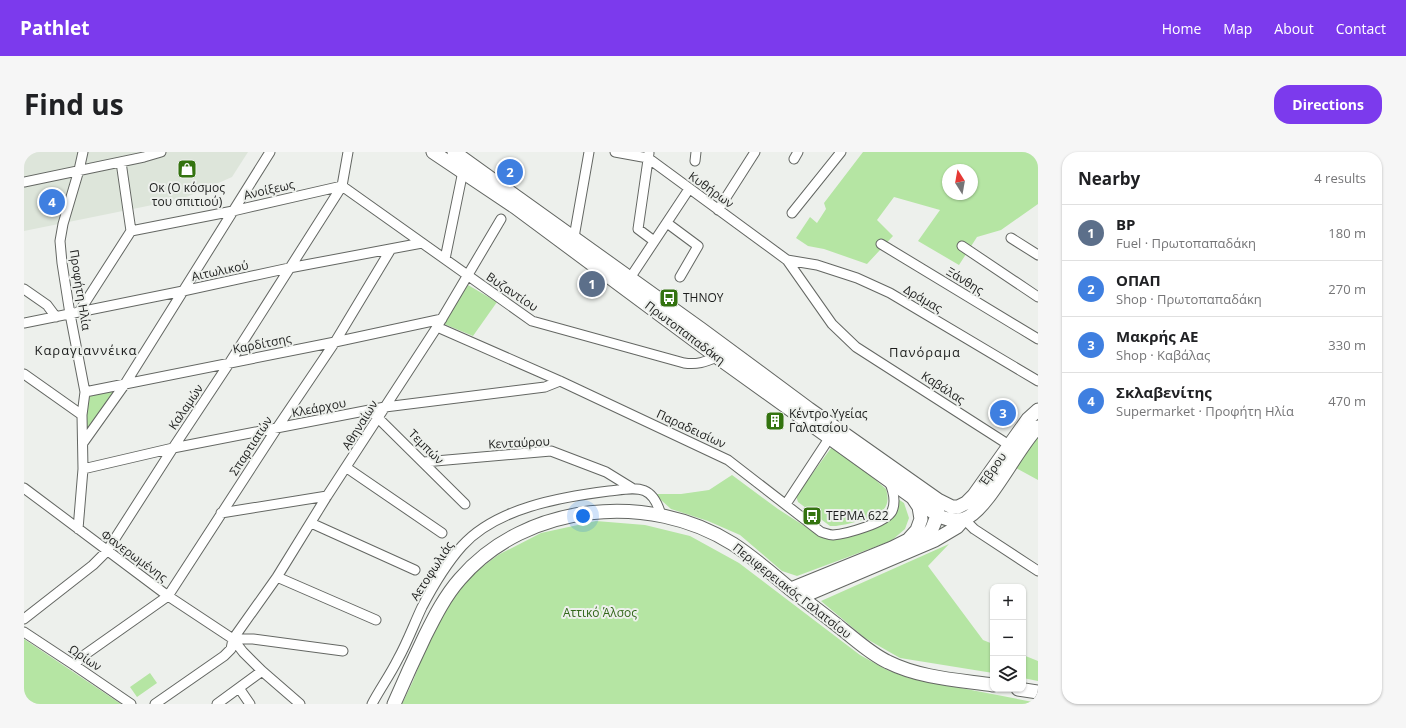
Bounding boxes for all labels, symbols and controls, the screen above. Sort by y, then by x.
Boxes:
text: Pathlet [20,15,89,41]
text: Home [1162,19,1201,38]
text: Map [1223,19,1252,38]
text: About [1274,19,1314,38]
text: Contact [1336,19,1386,38]
text: Find us [24,85,124,123]
button: Directions [1274,85,1382,124]
pin: 2 [497,157,523,187]
shop icon: Οκ (Ο κόσμος του σπιτιού) [176,158,198,180]
north arrow [942,164,978,200]
street label: Κυθήρων [685,167,737,212]
text: Nearby [1078,167,1140,190]
text: 4 results [1314,169,1366,187]
street label: Ανοίξεως [242,175,296,204]
place label: Οκ (Ο κόσμος του σπιτιού) [149,179,225,210]
pin: 4 [39,187,65,217]
text: BP [1116,214,1136,234]
text: 1 [1087,224,1095,242]
text: 180 m [1328,224,1366,242]
text: Fuel · Πρωτοπαπαδάκη [1116,234,1256,252]
street label: Προφήτη Ηλία [66,248,95,332]
street label: Αιτωλικού [190,256,250,285]
street label: Ξάνθης [943,263,987,298]
street label: Βυζαντίου [483,268,541,315]
pin: 1 [579,269,605,299]
text: ΟΠΑΠ [1116,270,1161,290]
text: 2 [1087,280,1095,298]
text: 270 m [1328,280,1366,298]
street label: Δράμας [901,281,946,317]
bus stop icon: ΤΗΝΟΥ [658,287,680,309]
place label: ΤΗΝΟΥ [683,289,724,306]
text: Shop · Πρωτοπαπαδάκη [1116,290,1262,308]
street label: Πρωτοπαπαδάκη [642,297,729,368]
text: Μακρής ΑΕ [1116,326,1198,346]
street label: Καρδίτσης [231,329,293,358]
text: 3 [1087,336,1095,354]
text: 330 m [1328,336,1366,354]
district label: Καραγιαννέικα [34,341,138,359]
district label: Πανόραμα [889,343,961,361]
text: Shop · Καβάλας [1116,346,1210,364]
street label: Καβάλας [918,367,969,408]
street label: Καλαμών [164,381,207,433]
text: Σκλαβενίτης [1116,382,1212,402]
text: 4 [1087,392,1095,410]
text: 470 m [1328,392,1366,410]
street label: Κλεάρχου [290,394,348,421]
street label: Αθηναίων [338,397,382,453]
pin: 3 [990,398,1016,428]
text: Supermarket · Προφήτη Ηλία [1116,402,1294,420]
street label: Παραδεισίων [654,405,729,452]
place label: Κέντρο Υγείας Γαλατσίου [789,405,868,436]
building icon: Κέντρο Υγείας Γαλατσίου [764,410,786,432]
street label: Σπαρτιατών [225,413,276,479]
street label: Τεμπών [405,425,448,468]
street label: Κενταύρου [488,432,550,453]
street label: Έβρου [974,449,1010,490]
bus stop icon: ΤΕΡΜΑ 622 [801,505,823,527]
your location [573,506,593,526]
place label: ΤΕΡΜΑ 622 [826,507,889,524]
street label: Φανερωμένης [98,526,171,586]
street label: Αετοφωλιάς [406,538,457,604]
street label: Περιφερειακός Γαλατσίου [730,539,855,642]
map controls [990,584,1026,692]
button: + [990,584,1026,620]
park label: Αττικό Άλσος [563,604,637,621]
button: − [990,620,1026,656]
street label: Ωρίων [65,640,105,675]
button: layers [990,656,1026,692]

